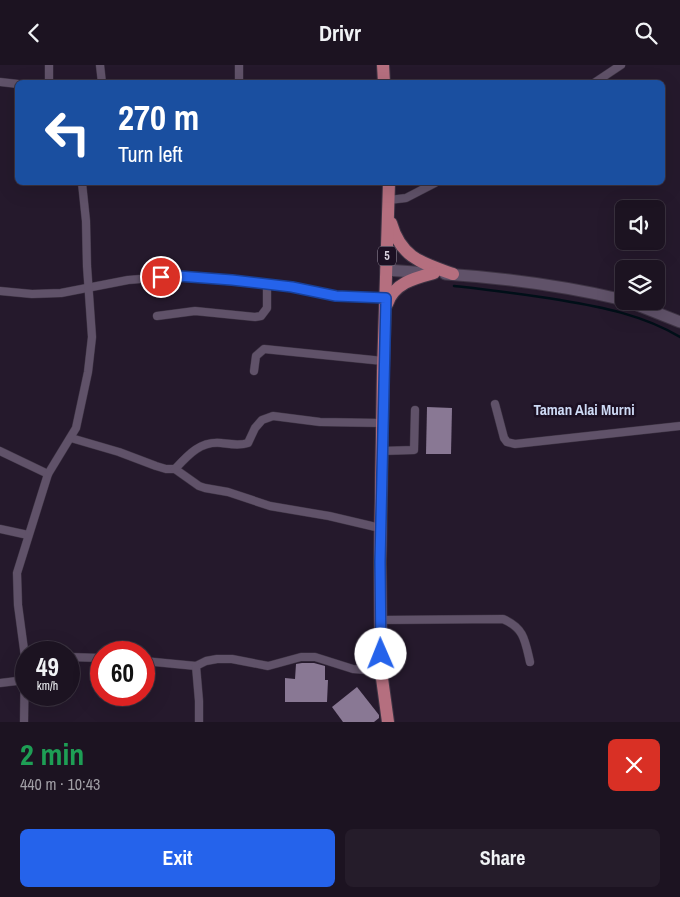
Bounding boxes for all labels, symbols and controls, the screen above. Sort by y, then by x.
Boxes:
text: Drivr [319,18,361,48]
icon: back [20,19,48,47]
icon: search [632,19,660,47]
text: 270 m [118,94,199,141]
icon: left [35,100,100,165]
text: Turn left [118,139,183,169]
map controls [615,200,665,310]
button: sound [615,200,665,250]
road number: 5 [378,247,396,265]
pin [140,256,182,298]
button: layers [615,260,665,310]
icon: arrive [147,263,175,291]
district label: Taman Alai Murni [533,399,635,420]
position arrow [354,627,406,679]
speed limit sign: 60 [90,641,155,706]
text: 49 [36,650,59,684]
text: km/h [37,678,58,694]
text: 2 min [20,734,84,774]
button: close [608,739,660,791]
text: 440 m · 10:43 [20,773,100,795]
button: Exit [20,829,335,887]
button: Share [345,829,660,887]

